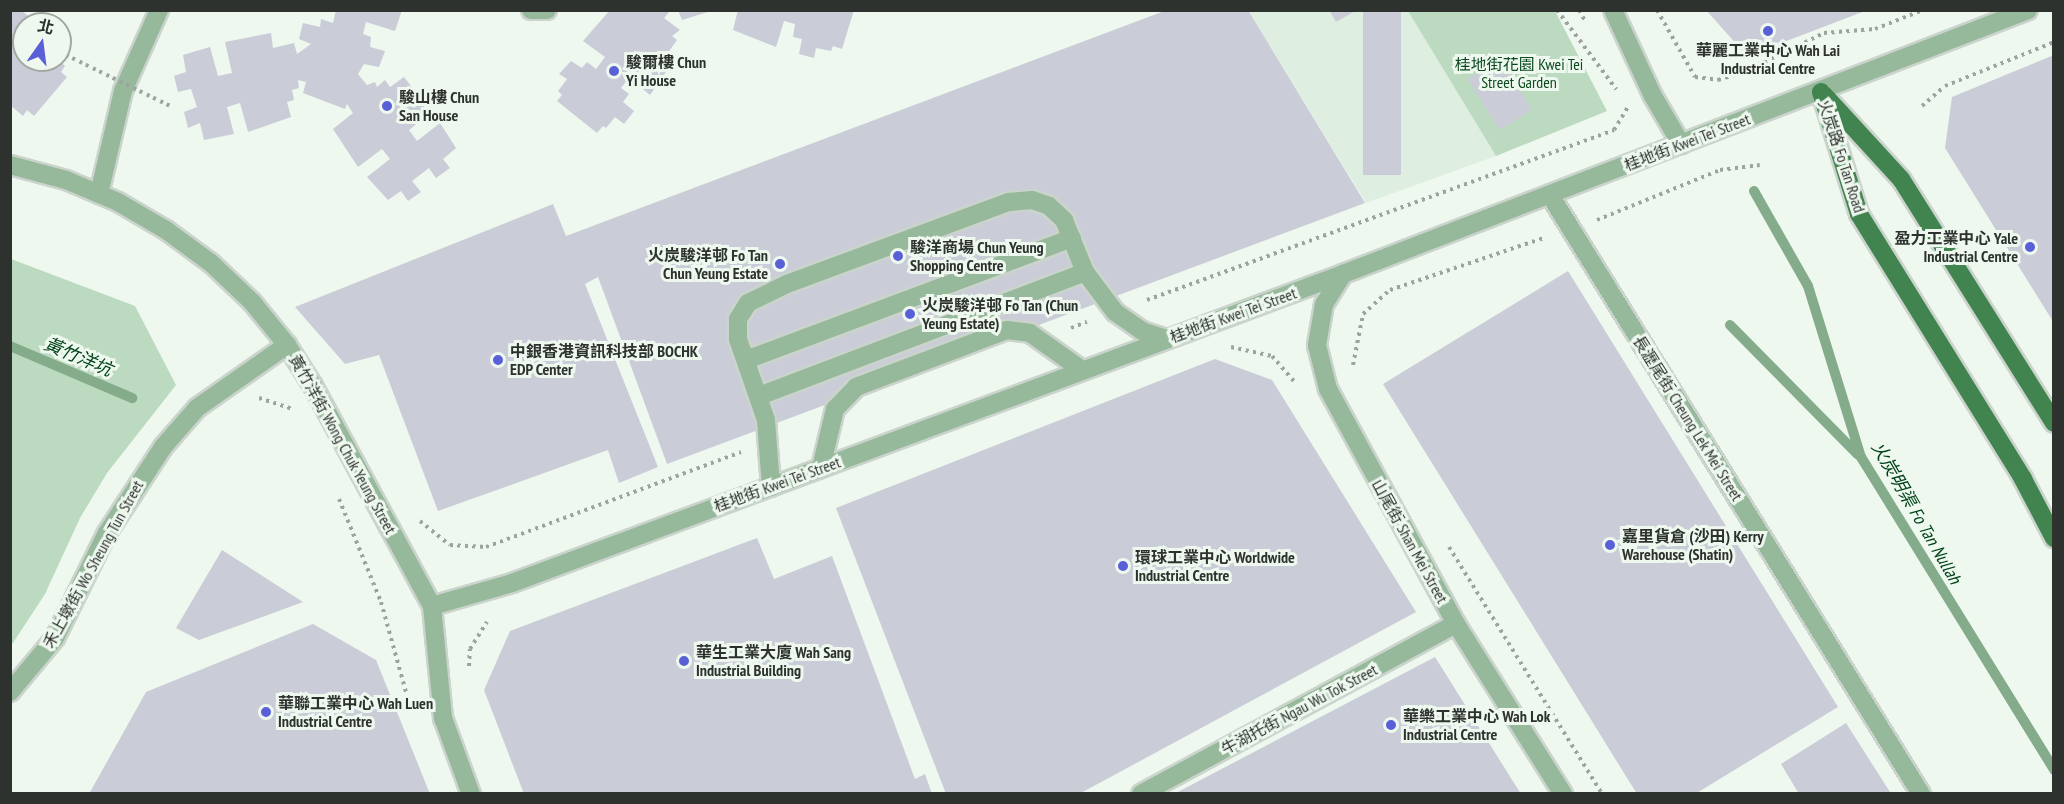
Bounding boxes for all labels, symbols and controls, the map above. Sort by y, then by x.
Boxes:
north arrow [12,12,72,72]
text: 北 [36,15,56,38]
marker: 華麗工業中心 Wah Lai Industrial Centre [1761,24,1775,38]
place label: 華麗工業中心 Wah Lai Industrial Centre [1696,40,1840,78]
place label: 駿爾樓 Chun Yi House [626,52,706,90]
park label: 桂地街花園 Kwei Tei Street Garden [1455,54,1583,92]
marker: 駿爾樓 Chun Yi House [607,64,621,78]
place label: 駿山樓 Chun San House [399,87,479,125]
street label: 火炭路 Fo Tan Road [1815,97,1869,215]
marker: 駿山樓 Chun San House [380,99,394,113]
street label: 桂地街 Kwei Tei Street [1621,109,1753,175]
place label: 盈力工業中心 Yale Industrial Centre [1894,228,2018,266]
place label: 駿洋商場 Chun Yeung Shopping Centre [910,237,1044,275]
marker: 盈力工業中心 Yale Industrial Centre [2023,240,2037,254]
place label: 火炭駿洋邨 Fo Tan Chun Yeung Estate [648,245,768,283]
marker: 駿洋商場 Chun Yeung Shopping Centre [891,249,905,263]
marker: 火炭駿洋邨 Fo Tan Chun Yeung Estate [773,257,787,271]
street label: 桂地街 Kwei Tei Street [1167,283,1299,347]
place label: 火炭駿洋邨 Fo Tan (Chun Yeung Estate) [922,295,1079,333]
marker: 火炭駿洋邨 Fo Tan (Chun Yeung Estate) [903,307,917,321]
street label: 長瀝尾街 Cheung Lek Mei Street [1629,332,1747,504]
water label: 黃竹洋坑 [41,333,115,381]
place label: 中銀香港資訊科技部 BOCHK EDP Center [510,341,698,379]
street label: 黃竹洋街 Wong Chuk Yeung Street [285,351,401,537]
marker: 中銀香港資訊科技部 BOCHK EDP Center [491,353,505,367]
water label: 火炭明渠 Fo Tan Nullah [1866,438,1966,588]
street label: 桂地街 Kwei Tei Street [711,452,843,516]
street label: 山尾街 Shan Mei Street [1368,476,1452,606]
street label: 禾上墩街 Wo Sheung Tun Street [39,477,147,651]
place label: 嘉里貨倉 (沙田) Kerry Warehouse (Shatin) [1622,526,1764,564]
marker: 嘉里貨倉 (沙田) Kerry Warehouse (Shatin) [1603,538,1617,552]
place label: 環球工業中心 Worldwide Industrial Centre [1135,547,1295,585]
marker: 環球工業中心 Worldwide Industrial Centre [1116,559,1130,573]
place label: 華生工業大廈 Wah Sang Industrial Building [696,642,851,680]
marker: 華生工業大廈 Wah Sang Industrial Building [677,654,691,668]
street label: 牛湖托街 Ngau Wu Tok Street [1217,659,1381,759]
place label: 華聯工業中心 Wah Luen Industrial Centre [278,693,433,731]
marker: 華聯工業中心 Wah Luen Industrial Centre [259,705,273,719]
place label: 華樂工業中心 Wah Lok Industrial Centre [1403,706,1550,744]
marker: 華樂工業中心 Wah Lok Industrial Centre [1384,718,1398,732]

